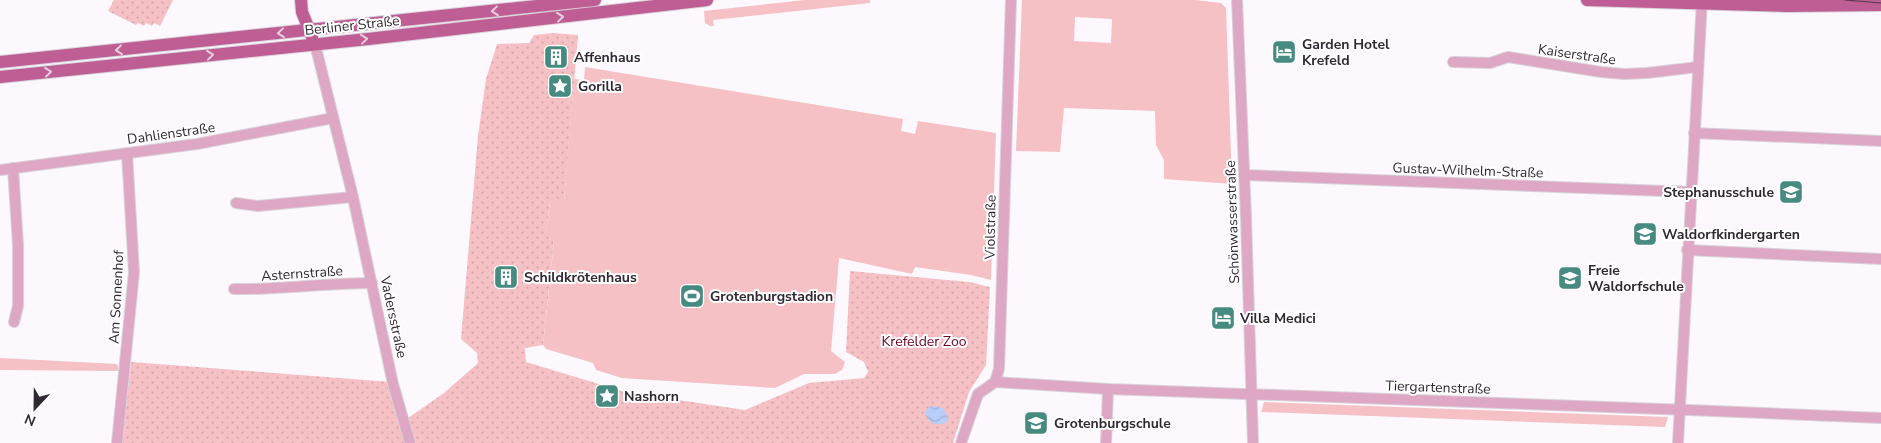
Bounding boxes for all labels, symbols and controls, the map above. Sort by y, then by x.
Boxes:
one-way arrow [490,5,498,16]
street label: Berliner Straße [304,11,400,40]
one-way arrow [556,12,564,23]
one-way arrow [277,28,285,39]
one-way arrow [360,34,368,45]
place label: Garden Hotel Krefeld [1302,35,1390,70]
hotel icon: Garden Hotel Krefeld [1271,39,1297,65]
street label: Kaiserstraße [1537,40,1617,69]
one-way arrow [115,44,123,55]
building icon: Affenhaus [543,44,569,70]
place label: Affenhaus [574,48,641,67]
one-way arrow [206,50,214,61]
one-way arrow [45,67,53,78]
place icon: Gorilla [547,73,573,99]
place label: Gorilla [578,77,622,96]
street label: Dahlienstraße [126,118,216,149]
street label: Gustav-Wilhelm-Straße [1392,158,1544,183]
street label: Schönwasserstraße [1221,160,1244,284]
school or university icon: Stephanusschule [1778,179,1804,205]
place label: Stephanusschule [1663,183,1774,202]
street label: Violstraße [980,194,1001,261]
school or university icon: Waldorfkindergarten [1632,221,1658,247]
place label: Waldorfkindergarten [1662,225,1800,244]
street label: Am Sonnenhof [105,249,128,344]
street label: Asternstraße [260,261,344,286]
place label: Freie Waldorfschule [1588,261,1684,296]
building icon: Schildkrötenhaus [493,264,519,290]
school or university icon: Freie Waldorfschule [1557,265,1583,291]
place label: Schildkrötenhaus [524,268,637,287]
street label: Vadersstraße [375,273,411,360]
sports icon: Grotenburgstadion [679,283,705,309]
place label: Grotenburgstadion [710,287,833,306]
hotel icon: Villa Medici [1210,305,1236,331]
place label: Villa Medici [1239,309,1316,328]
park label: Krefelder Zoo [882,332,967,351]
street label: Tiergartenstraße [1385,376,1491,399]
north arrow [10,383,60,433]
place icon: Nashorn [594,383,620,409]
place label: Nashorn [624,387,679,406]
text: N [22,409,39,430]
school or university icon: Grotenburgschule [1023,410,1049,436]
place label: Grotenburgschule [1054,414,1171,433]

